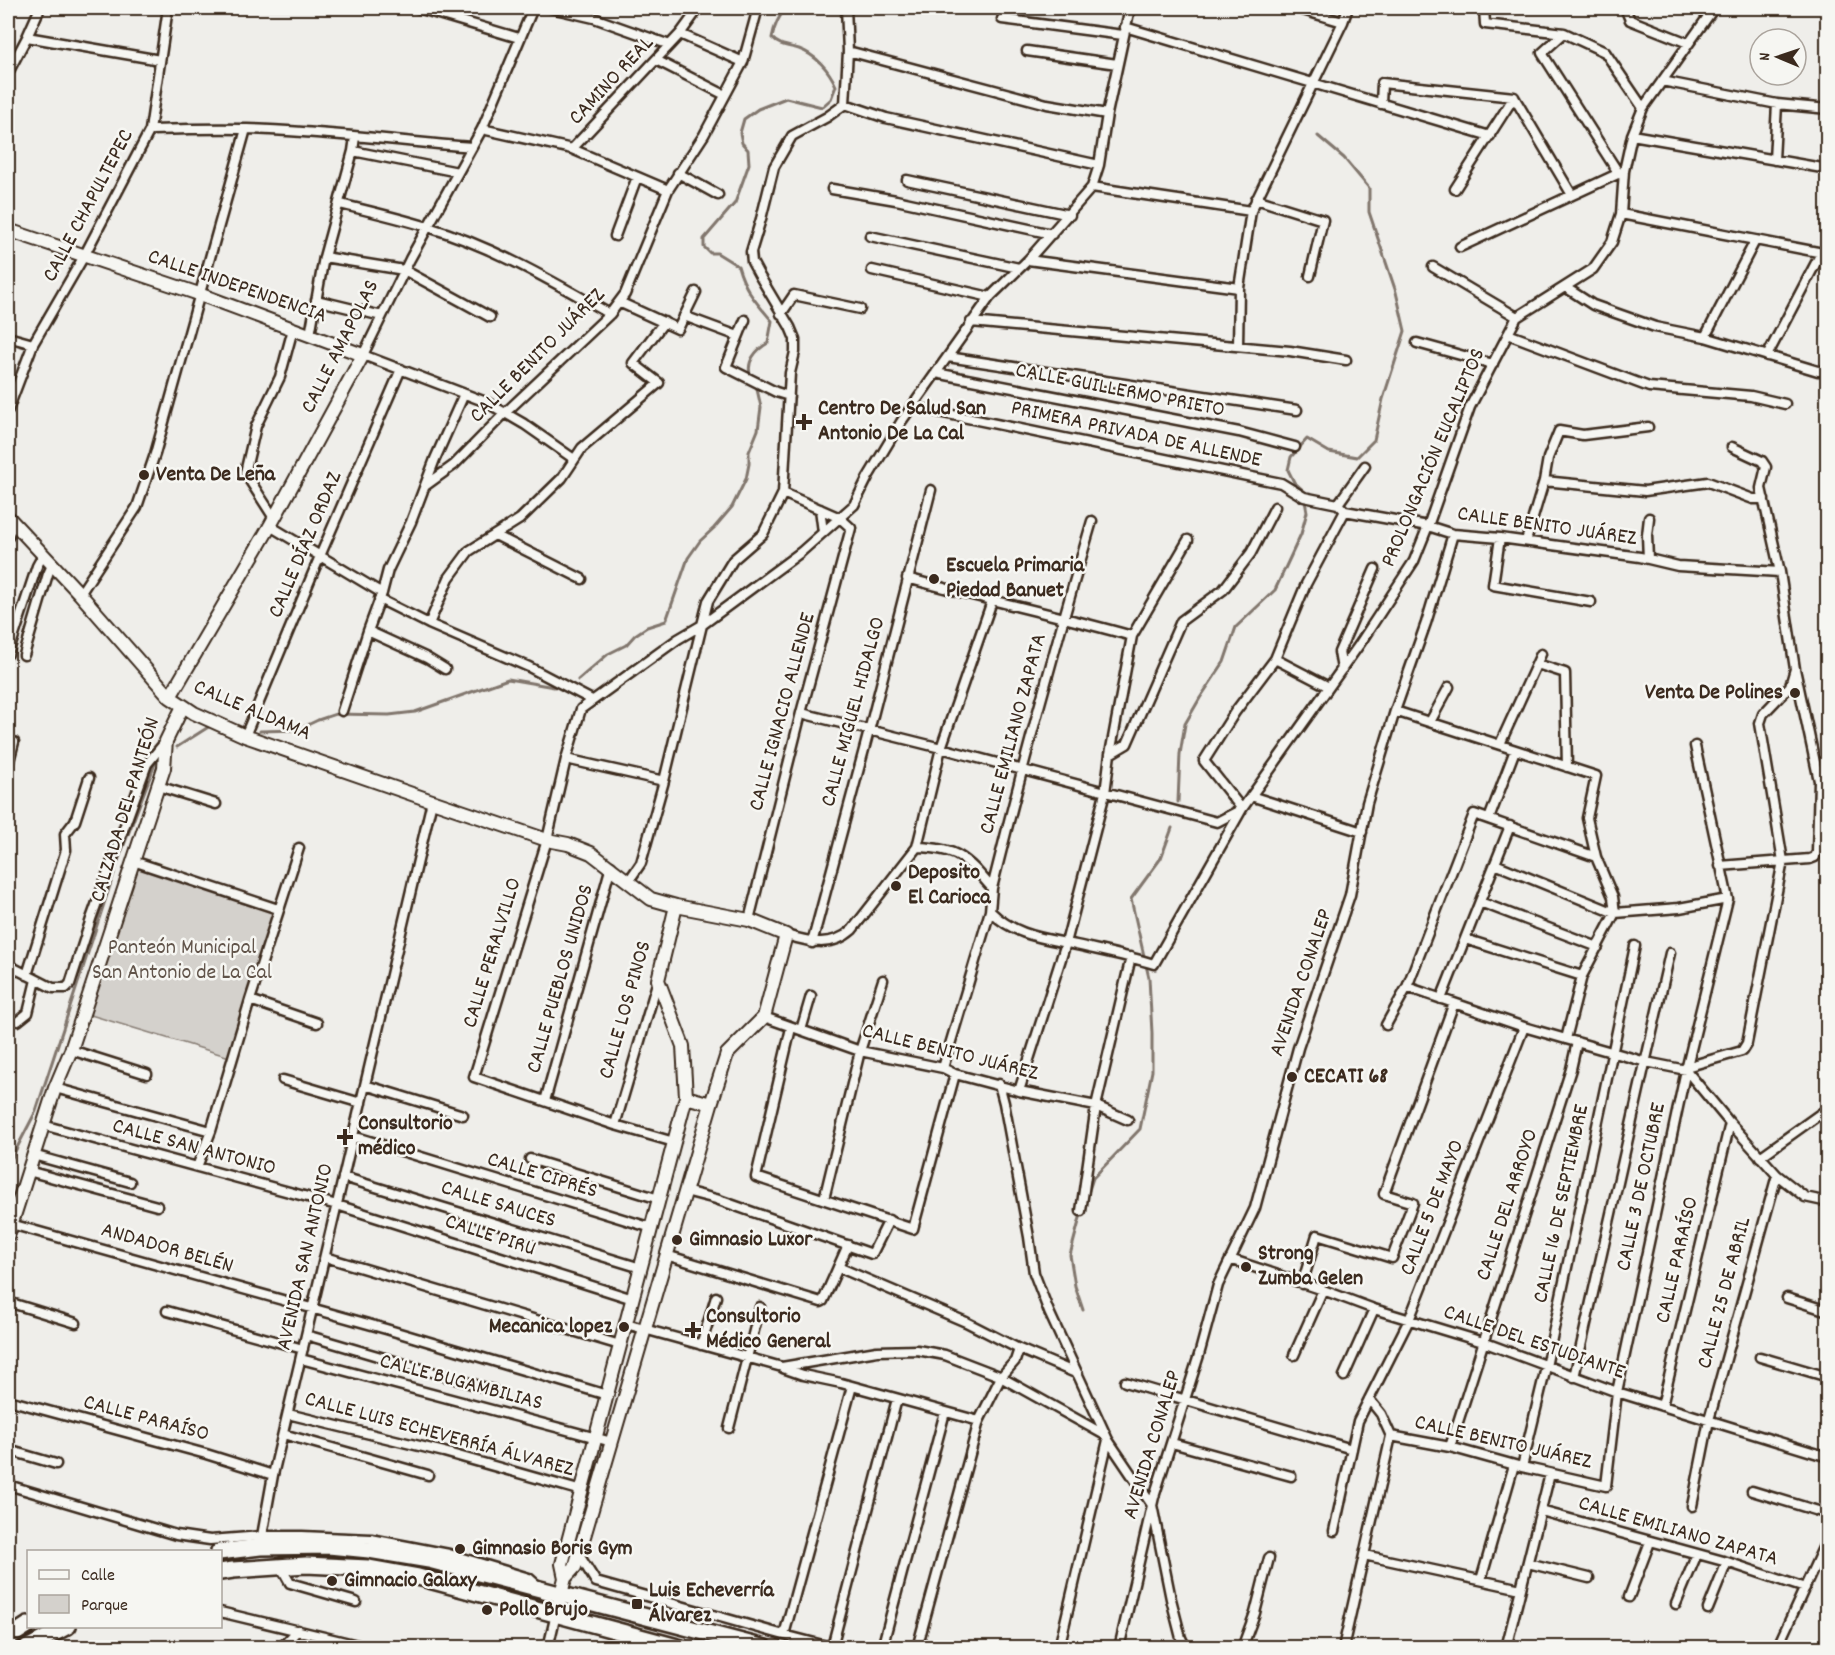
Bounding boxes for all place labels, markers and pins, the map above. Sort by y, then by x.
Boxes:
place label: Centro De Salud San Antonio De La Cal [818,394,986,450]
marker: Centro De Salud San Antonio De La Cal [795,413,813,431]
place label: Venta De Leña [156,460,276,491]
marker: Venta De Leña [137,468,151,482]
place label: Escuela Primaria Piedad Banuet [946,551,1085,607]
marker: Escuela Primaria Piedad Banuet [927,572,941,586]
place label: Venta De Polines [1645,678,1783,709]
marker: Venta De Polines [1788,686,1802,700]
place label: Deposito El Carioca [908,858,991,914]
marker: Deposito El Carioca [889,879,903,893]
place label: CECATI 68 [1304,1062,1388,1093]
marker: CECATI 68 [1285,1070,1299,1084]
place label: Consultorio médico [358,1109,453,1165]
marker: Consultorio médico [336,1128,354,1146]
place label: Gimnasio Luxor [689,1225,813,1256]
marker: Gimnasio Luxor [670,1233,684,1247]
place label: Strong Zumba Gelen [1258,1239,1363,1295]
marker: Strong Zumba Gelen [1239,1260,1253,1274]
place label: Consultorio Médico General [706,1302,832,1358]
place label: Mecanica lopez [489,1312,613,1343]
marker: Mecanica lopez [617,1320,631,1334]
marker: Consultorio Médico General [684,1321,702,1339]
place label: Gimnasio Boris Gym [472,1534,633,1565]
marker: Gimnasio Boris Gym [453,1542,467,1556]
place label: Gimnacio Galaxy [344,1566,478,1597]
marker: Gimnacio Galaxy [325,1574,339,1588]
place label: Luis Echeverría Álvarez [649,1576,775,1632]
place label: Pollo Brujo [499,1595,588,1626]
marker: Luis Echeverría Álvarez [630,1597,644,1611]
marker: Pollo Brujo [480,1603,494,1617]

